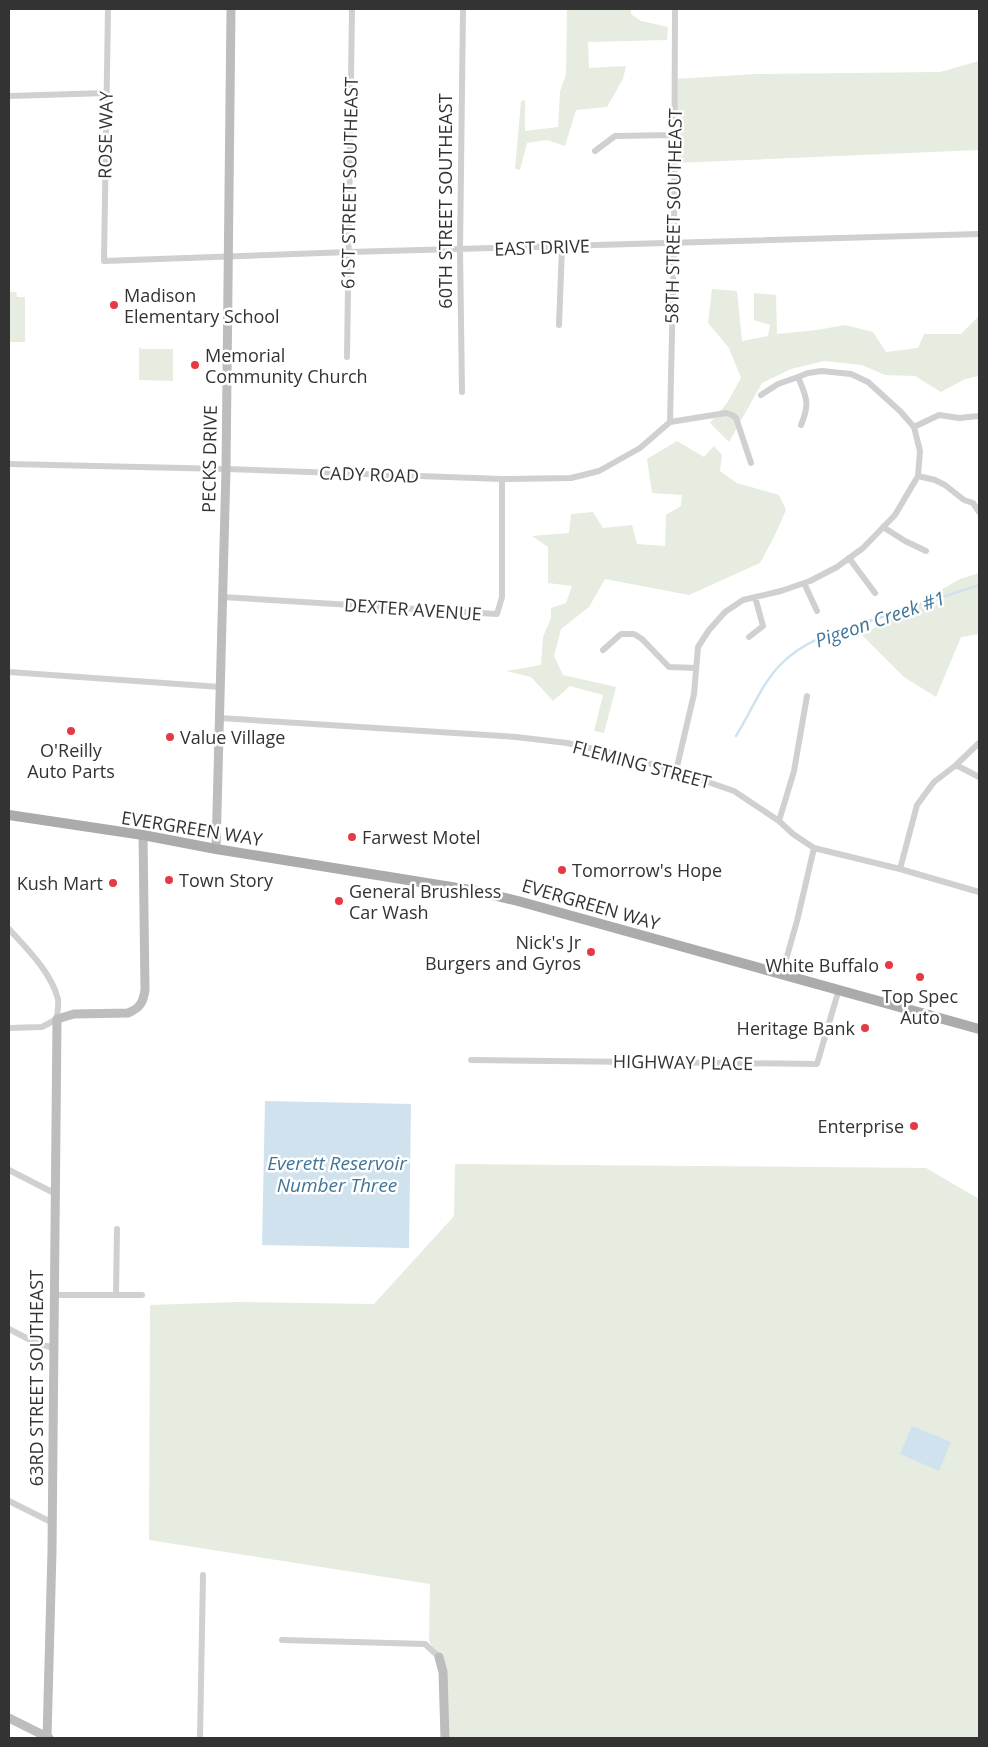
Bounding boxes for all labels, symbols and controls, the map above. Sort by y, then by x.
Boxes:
street label: 61ST STREET SOUTHEAST [335,77,363,289]
street label: ROSE WAY [92,90,118,179]
street label: 60TH STREET SOUTHEAST [433,93,457,309]
street label: 58TH STREET SOUTHEAST [659,108,687,324]
street label: EAST DRIVE [494,233,590,261]
place label: Madison Elementary School [124,283,280,328]
marker: Madison Elementary School [108,299,120,311]
place label: Memorial Community Church [205,343,368,388]
marker: Memorial Community Church [189,359,201,371]
street label: PECKS DRIVE [196,405,222,513]
street label: CADY ROAD [319,460,419,488]
water label: Pigeon Creek #1 [811,585,949,653]
street label: DEXTER AVENUE [343,592,483,626]
marker: O'Reilly Auto Parts [65,725,77,737]
place label: Value Village [180,725,285,749]
marker: Value Village [164,731,176,743]
street label: FLEMING STREET [570,734,714,794]
place label: O'Reilly Auto Parts [27,738,115,783]
street label: EVERGREEN WAY [120,805,265,851]
place label: Farwest Motel [362,825,480,849]
marker: Farwest Motel [346,831,358,843]
place label: Tomorrow's Hope [572,858,722,882]
marker: Tomorrow's Hope [556,864,568,876]
place label: Town Story [179,868,274,892]
place label: Kush Mart [17,871,103,895]
street label: EVERGREEN WAY [519,873,664,935]
marker: Town Story [163,874,175,886]
marker: Kush Mart [107,877,119,889]
place label: General Brushless Car Wash [349,879,501,924]
marker: General Brushless Car Wash [333,895,345,907]
place label: Nick's Jr Burgers and Gyros [425,930,582,975]
marker: Nick's Jr Burgers and Gyros [585,946,597,958]
place label: White Buffalo [765,953,879,977]
marker: White Buffalo [883,959,895,971]
marker: Top Spec Auto [914,971,926,983]
place label: Top Spec Auto [882,984,958,1029]
place label: Heritage Bank [737,1016,856,1040]
marker: Heritage Bank [859,1022,871,1034]
street label: HIGHWAY PLACE [613,1049,753,1075]
place label: Enterprise [817,1114,904,1138]
marker: Enterprise [908,1120,920,1132]
water label: Everett Reservoir Number Three [267,1150,408,1198]
street label: 63RD STREET SOUTHEAST [24,1270,48,1486]

